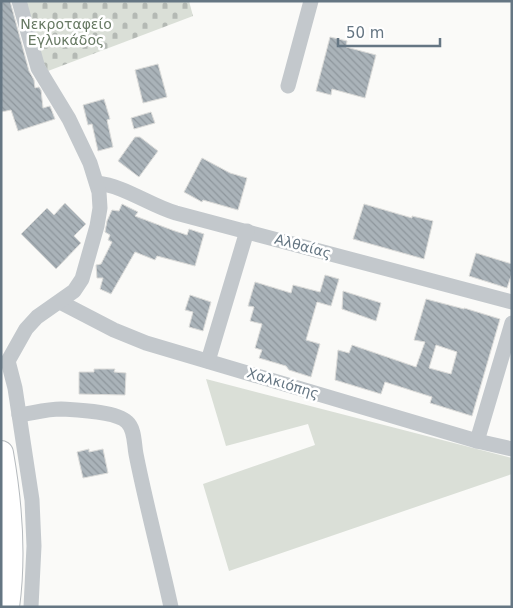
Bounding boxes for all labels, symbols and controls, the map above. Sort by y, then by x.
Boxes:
scale bar [338,15,440,47]
park label: Νεκροταφείο Εγλυκάδος [20,16,112,48]
text: 50 m [346,24,384,42]
street label: Αλθαίας [273,231,333,261]
street label: Χαλκιόπης [245,365,321,401]

